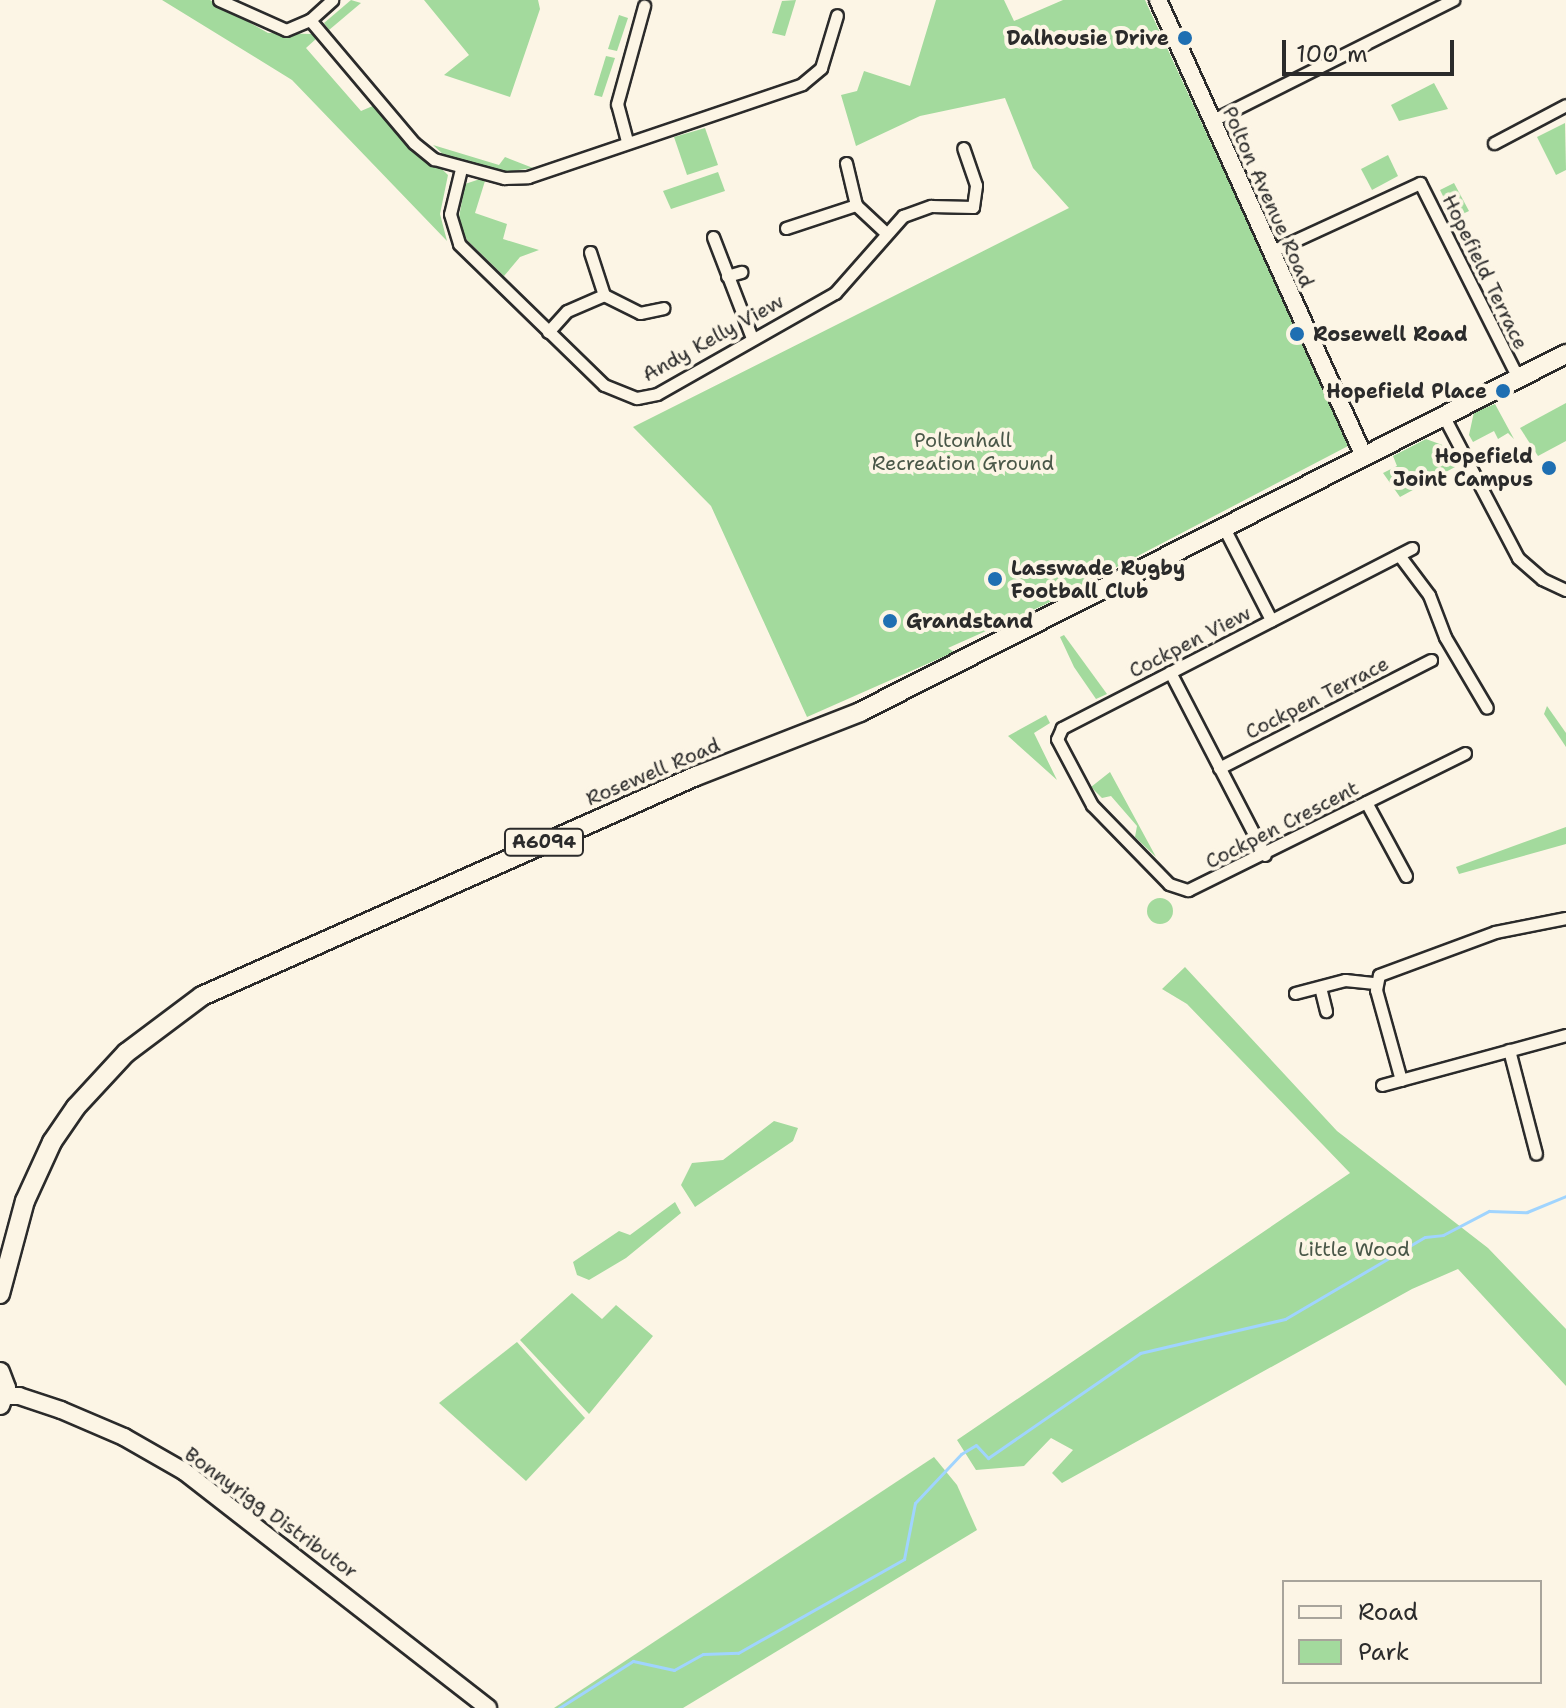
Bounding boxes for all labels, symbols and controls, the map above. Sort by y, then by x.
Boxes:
scale bar [1286,24,1458,74]
place label: Dalhousie Drive [1006,26,1169,50]
marker: Dalhousie Drive [1176,29,1194,47]
text: 100 m [1296,38,1368,70]
street label: Polton Avenue Road [1217,103,1319,291]
street label: Hopefield Terrace [1437,190,1533,354]
street label: Andy Kelly View [638,289,788,387]
place label: Rosewell Road [1313,322,1468,346]
marker: Rosewell Road [1288,325,1306,343]
place label: Hopefield Place [1326,379,1487,403]
marker: Hopefield Place [1494,382,1512,400]
park label: Poltonhall Recreation Ground [872,428,1054,475]
place label: Hopefield Joint Campus [1393,444,1533,491]
marker: Hopefield Joint Campus [1540,459,1558,477]
place label: Lasswade Rugby Football Club [1011,556,1185,603]
marker: Lasswade Rugby Football Club [986,570,1004,588]
street label: Cockpen View [1125,601,1255,683]
place label: Grandstand [906,609,1033,633]
marker: Grandstand [881,612,899,630]
street label: Cockpen Terrace [1241,652,1393,744]
street label: Rosewell Road [582,733,724,811]
street label: Cockpen Crescent [1202,776,1362,874]
road number: A6094 [502,828,586,856]
park label: Little Wood [1298,1237,1410,1261]
street label: Bonnyrigg Distributor [180,1442,362,1584]
legend [1282,1580,1542,1684]
text: Road [1358,1596,1418,1628]
text: Park [1358,1636,1410,1668]

